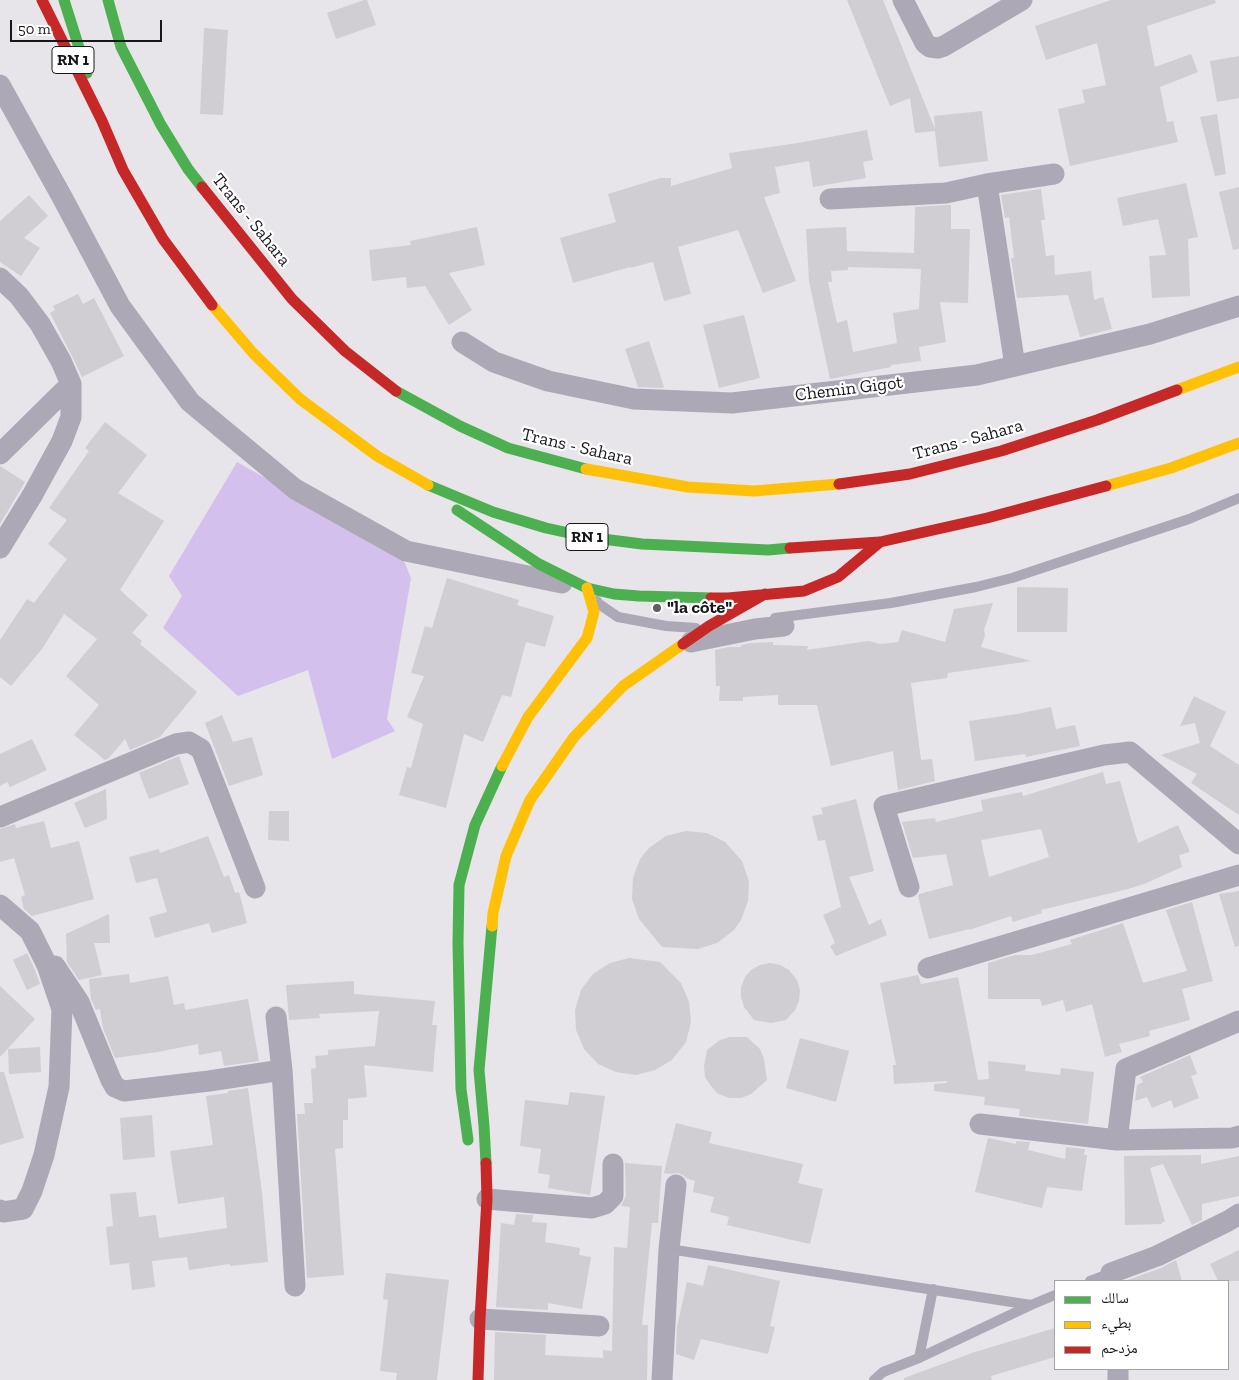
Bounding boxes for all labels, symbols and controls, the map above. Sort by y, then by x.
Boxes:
scale bar [12,10,165,42]
text: 50 m [18,20,51,38]
road number: RN 1 [52,46,94,74]
street label: Trans - Sahara [207,169,295,271]
street label: Chemin Gigot [794,372,904,406]
street label: Trans - Sahara [911,415,1025,465]
street label: Trans - Sahara [519,424,635,470]
road number: RN 1 [566,524,608,550]
place label: "la côte" [667,597,732,619]
marker: "la côte" [651,602,663,614]
legend [1054,1280,1229,1370]
text: سالك [1101,1289,1129,1307]
text: بطيء [1101,1314,1131,1332]
text: مزدحم [1101,1339,1138,1357]

